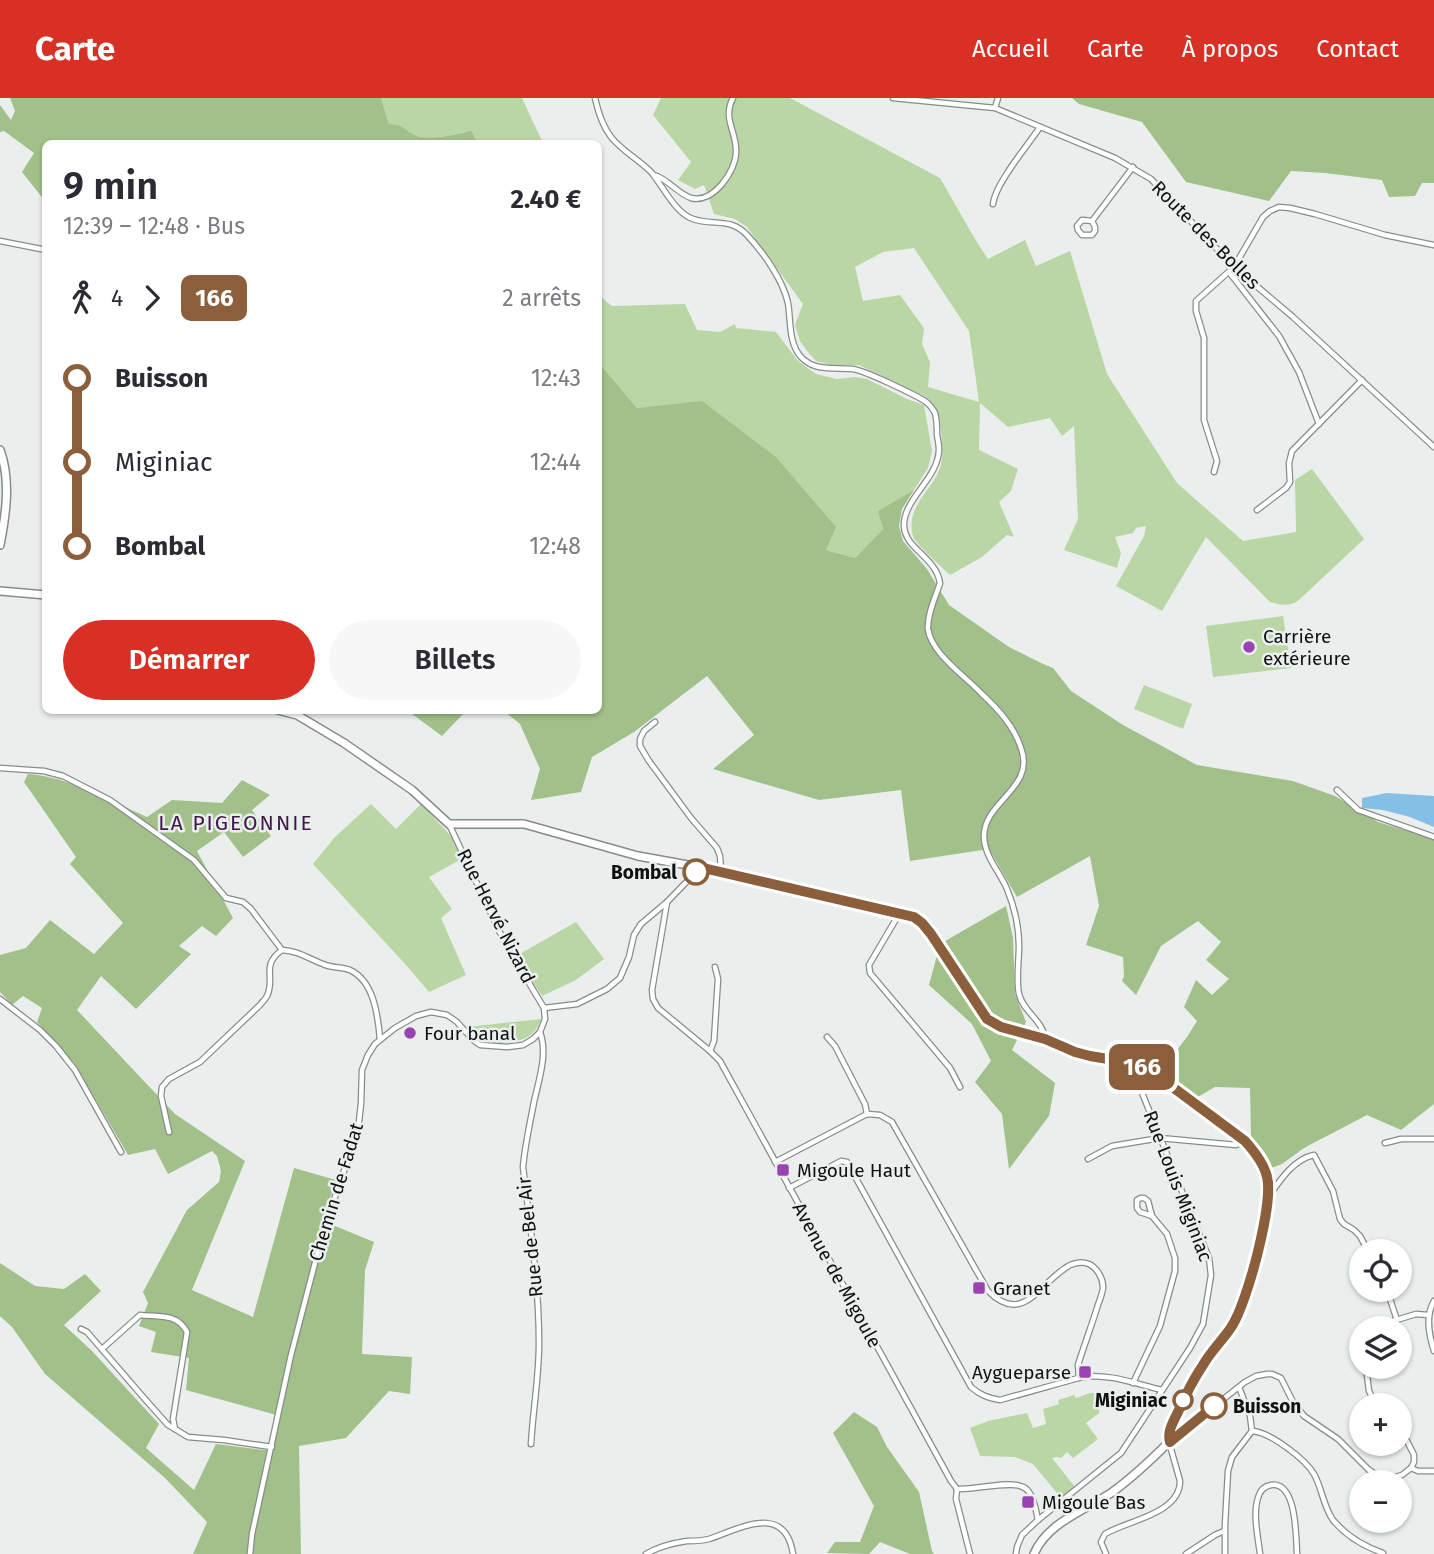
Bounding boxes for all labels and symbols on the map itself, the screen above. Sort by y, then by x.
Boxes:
street label: Route des Bolles [1147,176,1265,294]
place label: Carrière extérieure [1263,625,1351,670]
marker: Carrière extérieure [1241,639,1257,655]
district label: LA PIGEONNIE [158,810,314,836]
street label: Rue Hervé Nizard [452,845,540,987]
marker: Bombal [683,859,709,885]
place label: Bombal [611,861,677,884]
place label: Four banal [424,1022,516,1045]
marker: Four banal [402,1025,418,1041]
line badge: 166 [1102,1044,1182,1090]
street label: Rue Louis Miginiac [1139,1107,1217,1265]
street label: Chemin de Fadat [304,1120,368,1264]
place label: Migoule Haut [797,1159,911,1182]
marker: Migoule Haut [775,1162,791,1178]
street label: Rue de Bel Air [512,1175,548,1298]
street label: Avenue de Migoule [788,1198,886,1352]
place label: Granet [993,1277,1050,1300]
marker: Granet [971,1280,987,1296]
place label: Aygueparse [972,1361,1071,1384]
marker: Aygueparse [1077,1364,1093,1380]
place label: Miginiac [1095,1389,1167,1412]
marker: Miginiac [1173,1390,1193,1410]
marker: Buisson [1201,1393,1227,1419]
place label: Buisson [1233,1395,1301,1418]
place label: Migoule Bas [1042,1491,1145,1514]
marker: Migoule Bas [1020,1494,1036,1510]

